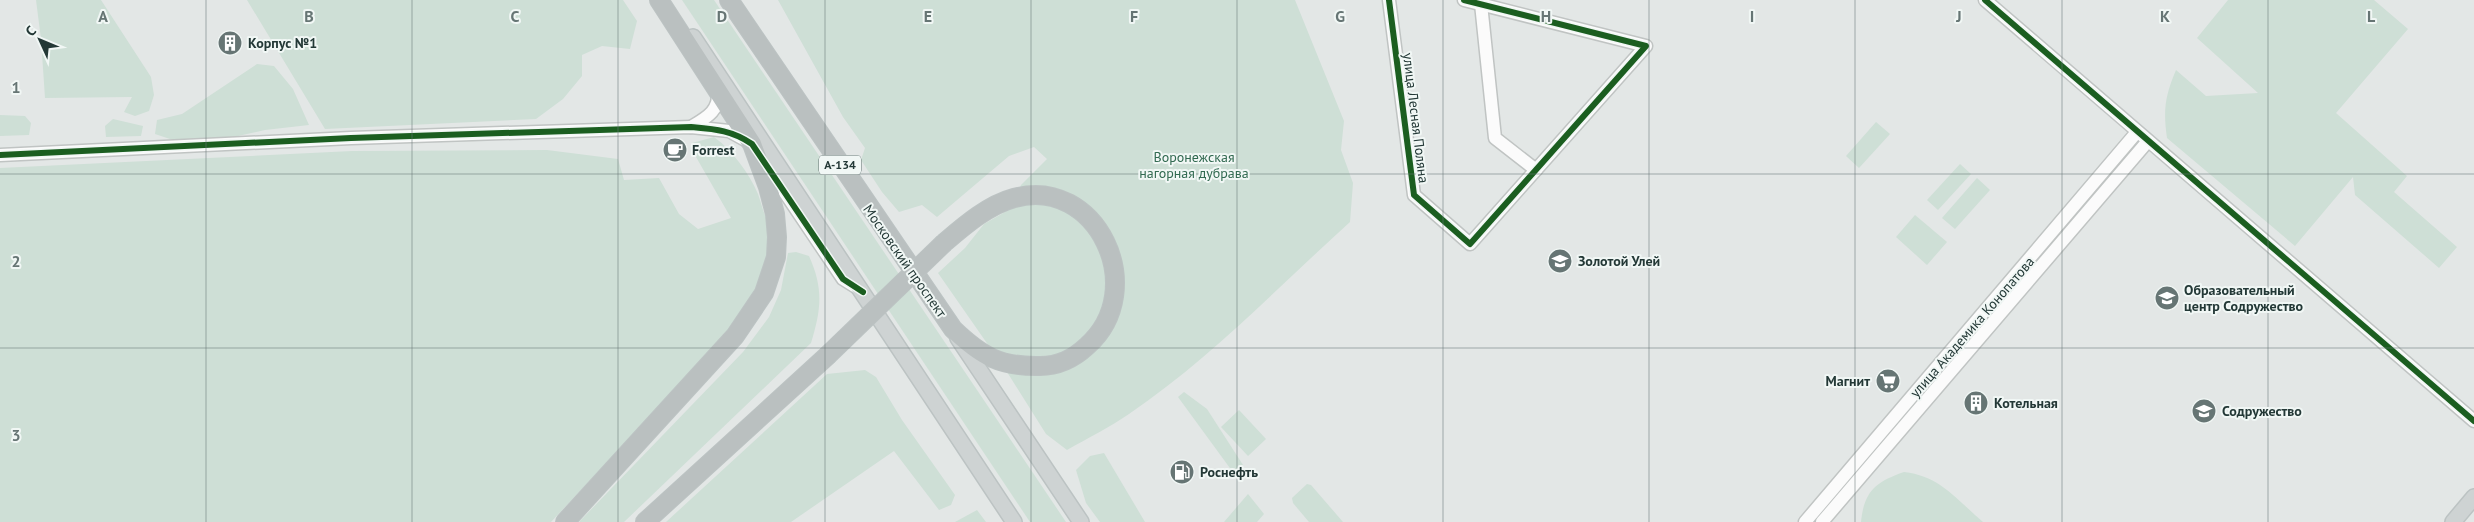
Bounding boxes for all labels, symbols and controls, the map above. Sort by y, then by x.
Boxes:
text: A [98,6,108,26]
text: B [304,6,314,26]
text: C [511,6,520,26]
text: D [717,6,727,26]
text: E [924,6,932,26]
text: F [1130,6,1138,26]
text: G [1335,6,1345,26]
text: H [1541,6,1551,26]
text: I [1750,6,1754,26]
text: J [1955,6,1962,26]
text: K [2160,6,2170,26]
text: L [2367,6,2376,26]
north arrow [15,15,65,65]
text: С [21,22,40,40]
building icon: Корпус №1 [217,30,243,56]
place label: Корпус №1 [248,34,317,52]
street label: улица Лесная Поляна [1399,52,1433,184]
text: 1 [11,77,21,97]
cafe icon: Forrest [662,137,688,163]
place label: Forrest [692,141,734,159]
park label: Воронежская нагорная дубрава [1139,148,1249,182]
road number: А-134 [819,156,861,174]
street label: Московский проспект [859,201,951,321]
school or university icon: Золотой Улей [1547,248,1573,274]
text: 2 [11,251,21,271]
place label: Золотой Улей [1578,252,1660,270]
street label: улица Академика Конопатова [1906,253,2038,401]
place label: Образовательный центр Содружество [2184,281,2304,315]
school or university icon: Образовательный центр Содружество [2154,285,2180,311]
supermarket icon: Магнит [1875,368,1901,394]
place label: Магнит [1826,372,1870,390]
building icon: Котельная [1963,390,1989,416]
place label: Котельная [1994,394,2058,412]
school or university icon: Содружество [2191,398,2217,424]
place label: Содружество [2222,402,2302,420]
text: 3 [11,425,21,445]
fuel station icon: Роснефть [1169,459,1195,485]
place label: Роснефть [1200,463,1258,481]

